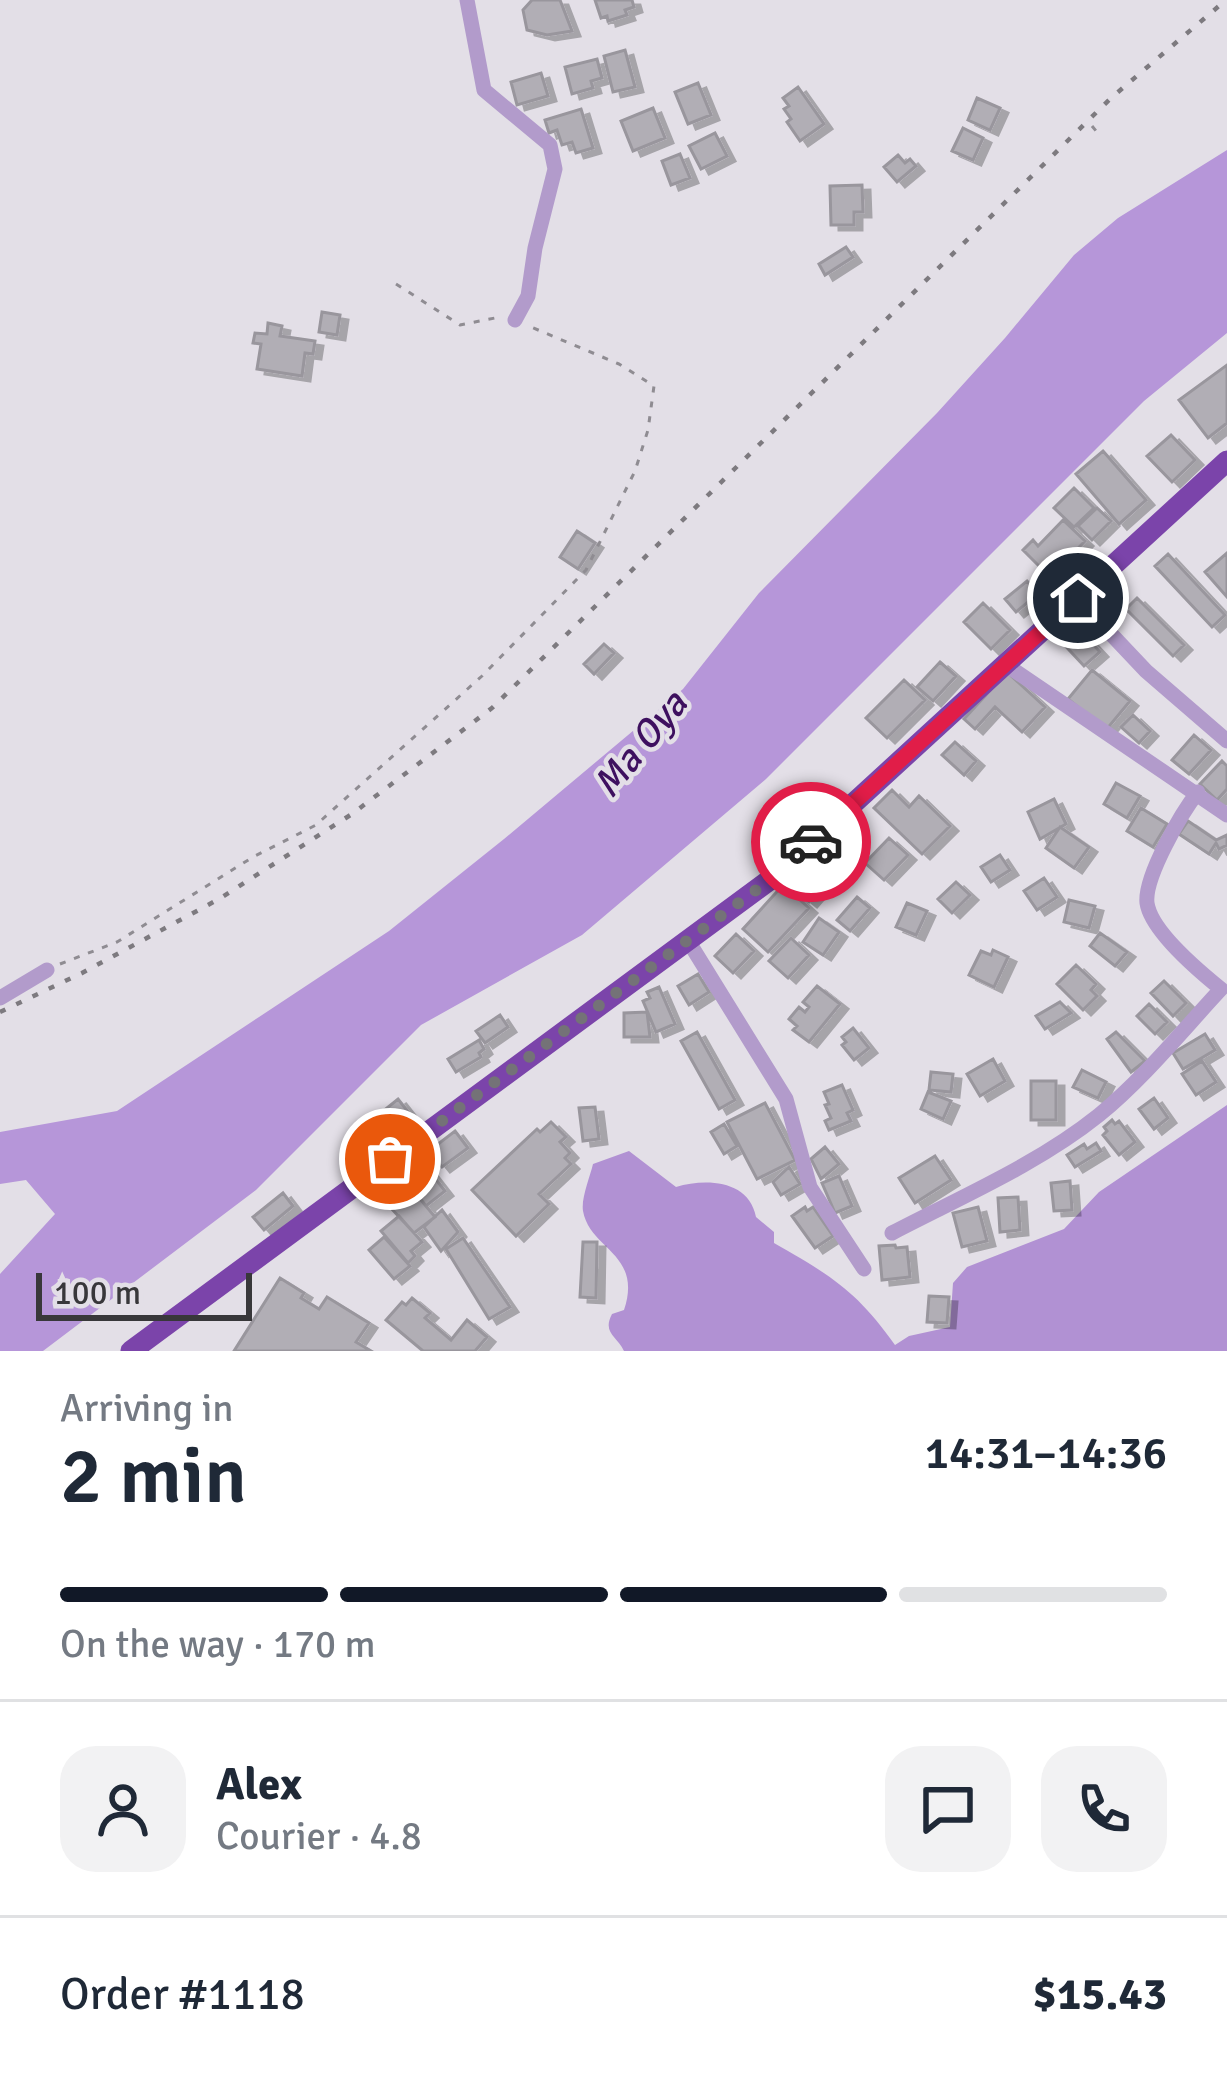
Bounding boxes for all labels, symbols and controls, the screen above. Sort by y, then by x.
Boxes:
pin [1027,547,1129,649]
icon: home [1045,565,1111,631]
water label: Ma Oya [583,680,698,807]
courier [751,782,871,902]
icon: car [778,809,844,875]
pin [339,1108,441,1210]
icon: bag [357,1126,423,1192]
scale bar [36,1267,252,1320]
text: 100 m [54,1273,141,1314]
text: Arriving in [60,1384,234,1432]
text: 14:31–14:36 [925,1426,1167,1481]
text: 2 min [60,1429,247,1525]
text: On the way · 170 m [60,1620,376,1668]
button: person [60,1746,186,1872]
button: chat [885,1746,1011,1872]
button: phone [1041,1746,1167,1872]
text: Alex [216,1757,302,1812]
text: Courier · 4.8 [216,1812,422,1860]
text: Order #1118 [60,1967,305,2022]
text: $15.43 [1033,1967,1167,2022]

